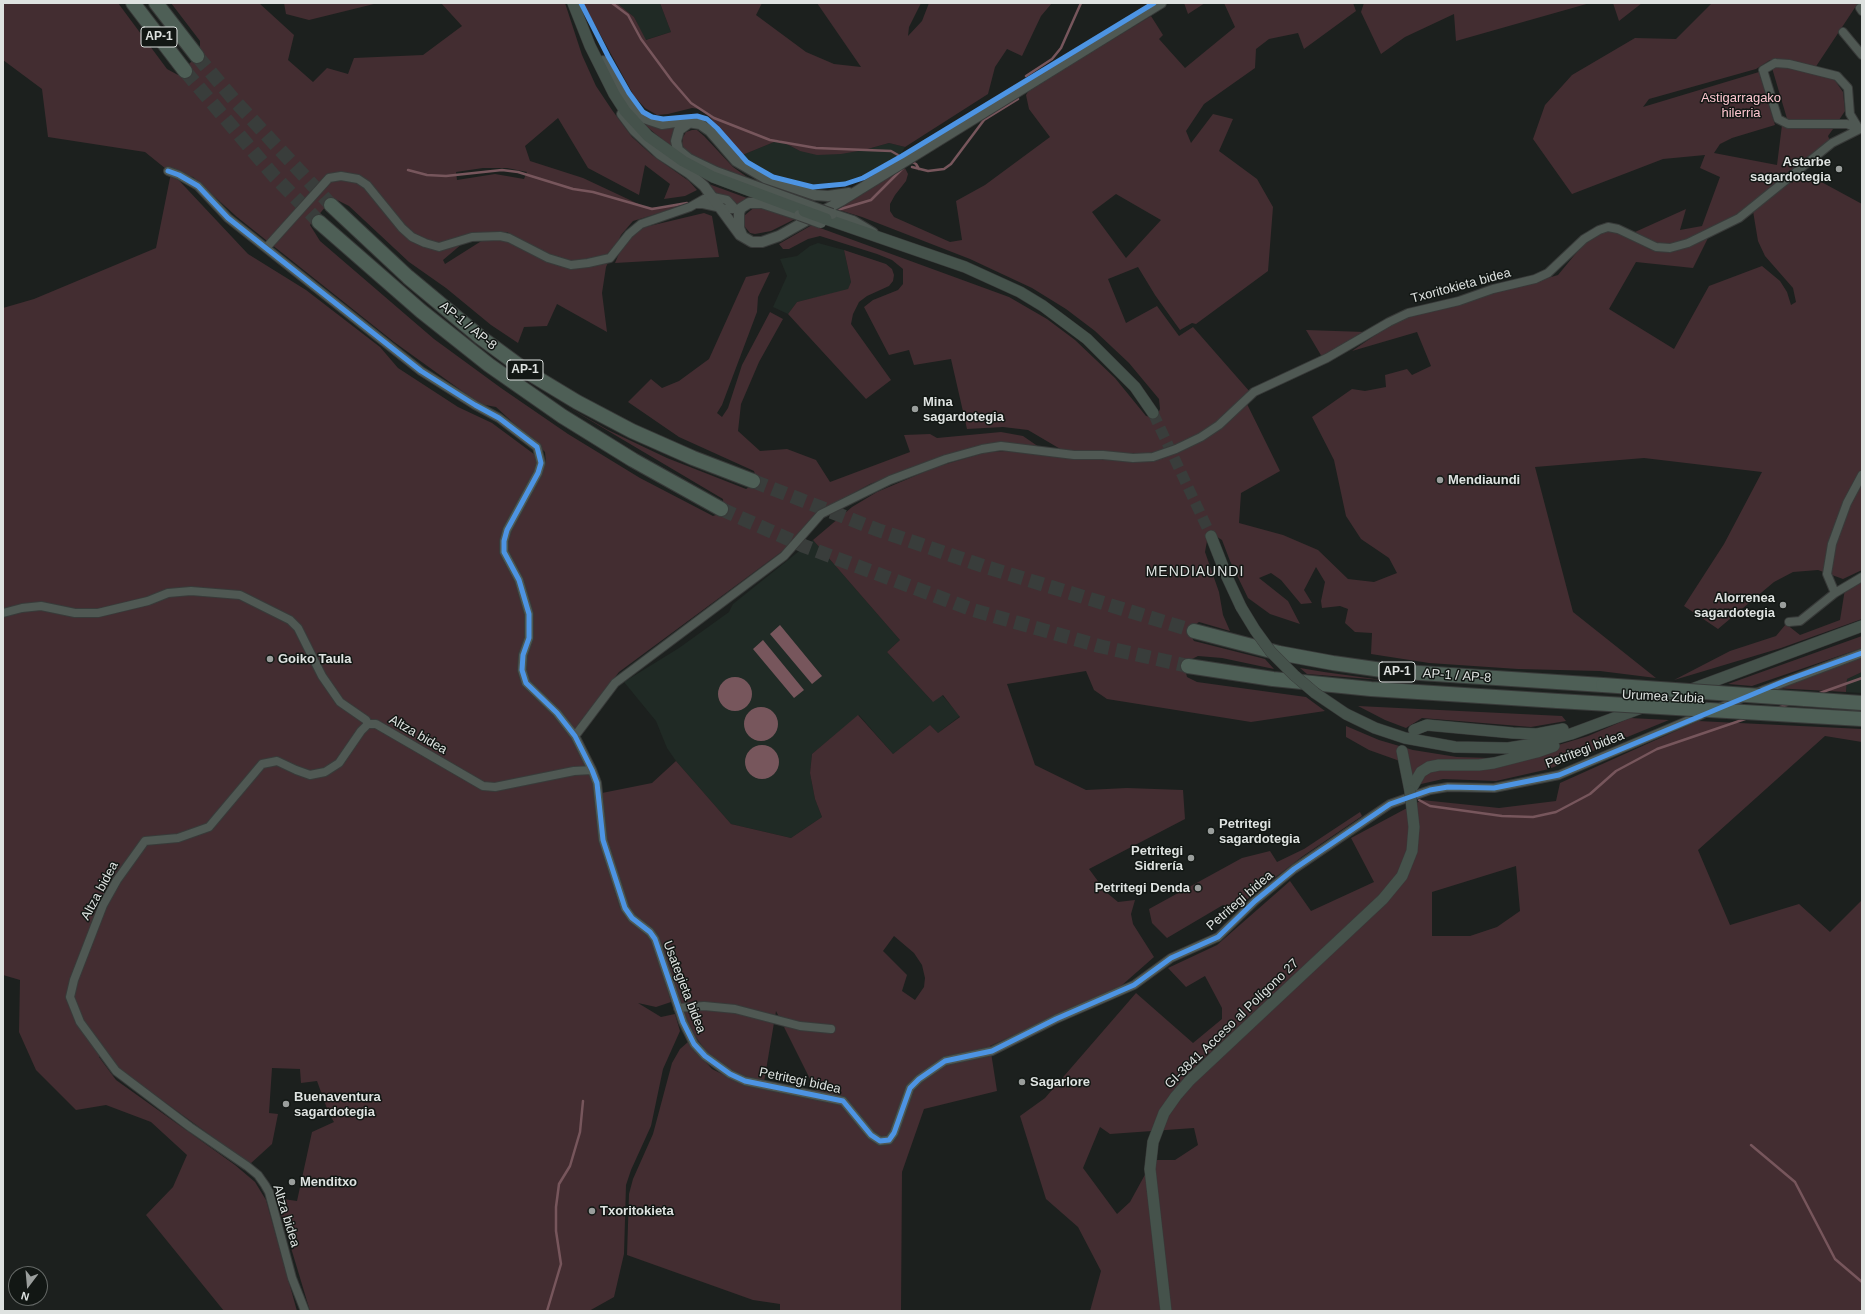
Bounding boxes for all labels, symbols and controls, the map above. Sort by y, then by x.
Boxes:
road number: AP-1 [141,27,177,47]
park label: Astigarragako hilerria [1701,90,1781,121]
place label: Astarbe sagardotegia [1750,154,1831,185]
marker: Astarbe sagardotegia [1834,164,1844,174]
street label: Txoritokieta bidea [1409,265,1513,307]
street label: AP-1 / AP-8 [436,298,500,354]
road number: AP-1 [507,360,543,380]
place label: Mina sagardotegia [923,394,1004,425]
marker: Mina sagardotegia [910,404,920,414]
place label: Mendiaundi [1448,472,1520,488]
marker: Mendiaundi [1435,475,1445,485]
district label: MENDIAUNDI [1146,564,1244,580]
place label: Alorrenea sagardotegia [1694,590,1775,621]
marker: Alorrenea sagardotegia [1778,600,1788,610]
place label: Goiko Taula [278,651,351,667]
marker: Goiko Taula [265,654,275,664]
road number: AP-1 [1379,662,1415,682]
street label: AP-1 / AP-8 [1422,666,1492,686]
street label: Urumea Zubia [1621,687,1705,707]
street label: Altza bidea [386,712,450,758]
street label: Petritegi bidea [1543,728,1627,772]
place label: Petritegi sagardotegia [1219,816,1300,847]
marker: Petritegi sagardotegia [1206,826,1216,836]
place label: Petritegi Sidrería [1131,843,1183,874]
marker: Petritegi Sidrería [1186,853,1196,863]
street label: Altza bidea [78,859,122,923]
street label: Petritegi bidea [1204,868,1276,934]
place label: Petritegi Denda [1095,880,1190,896]
marker: Petritegi Denda [1193,883,1203,893]
street label: Usategieta bidea [659,939,709,1035]
street label: GI-3841 Acceso al Polígono 27 [1162,956,1302,1092]
street label: Petritegi bidea [758,1065,842,1097]
place label: Sagarlore [1030,1074,1090,1090]
marker: Sagarlore [1017,1077,1027,1087]
place label: Buenaventura sagardotegia [294,1089,381,1120]
marker: Buenaventura sagardotegia [281,1099,291,1109]
place label: Menditxo [300,1174,357,1190]
marker: Menditxo [287,1177,297,1187]
street label: Altza bidea [269,1183,303,1249]
place label: Txoritokieta [600,1203,674,1219]
marker: Txoritokieta [587,1206,597,1216]
north arrow [8,1266,48,1306]
text: N [19,1290,30,1303]

